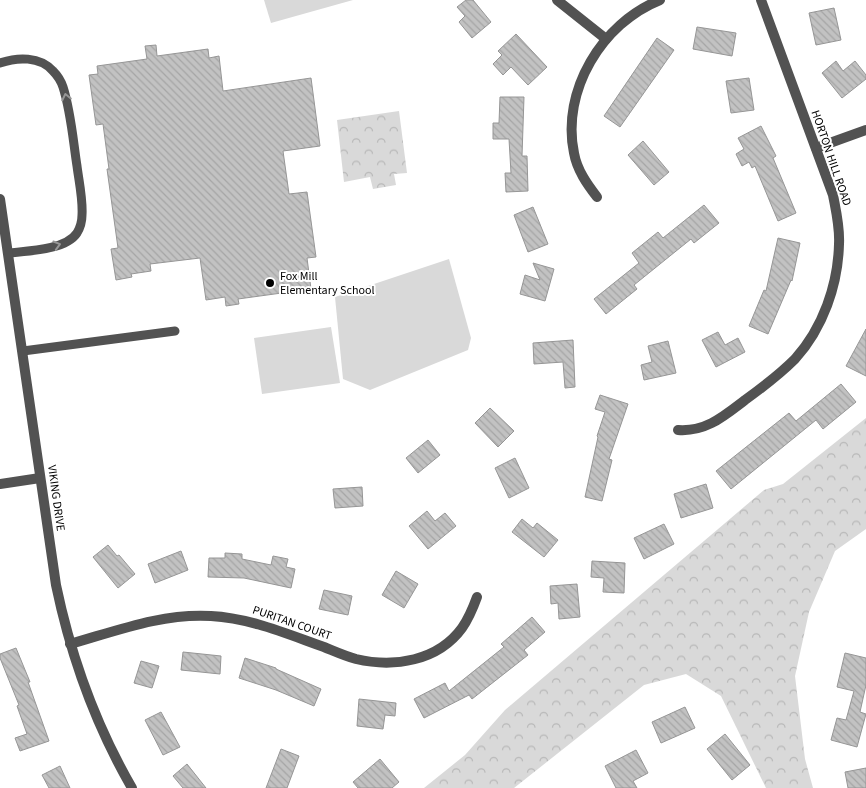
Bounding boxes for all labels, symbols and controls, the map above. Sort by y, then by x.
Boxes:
one-way arrow [61,92,71,101]
street label: HORTON HILL ROAD [807,108,855,208]
one-way arrow [52,241,60,251]
place label: Fox Mill Elementary School [280,268,375,299]
marker: Fox Mill Elementary School [264,277,276,289]
street label: VIKING DRIVE [43,464,69,532]
street label: PURITAN COURT [250,602,334,645]

